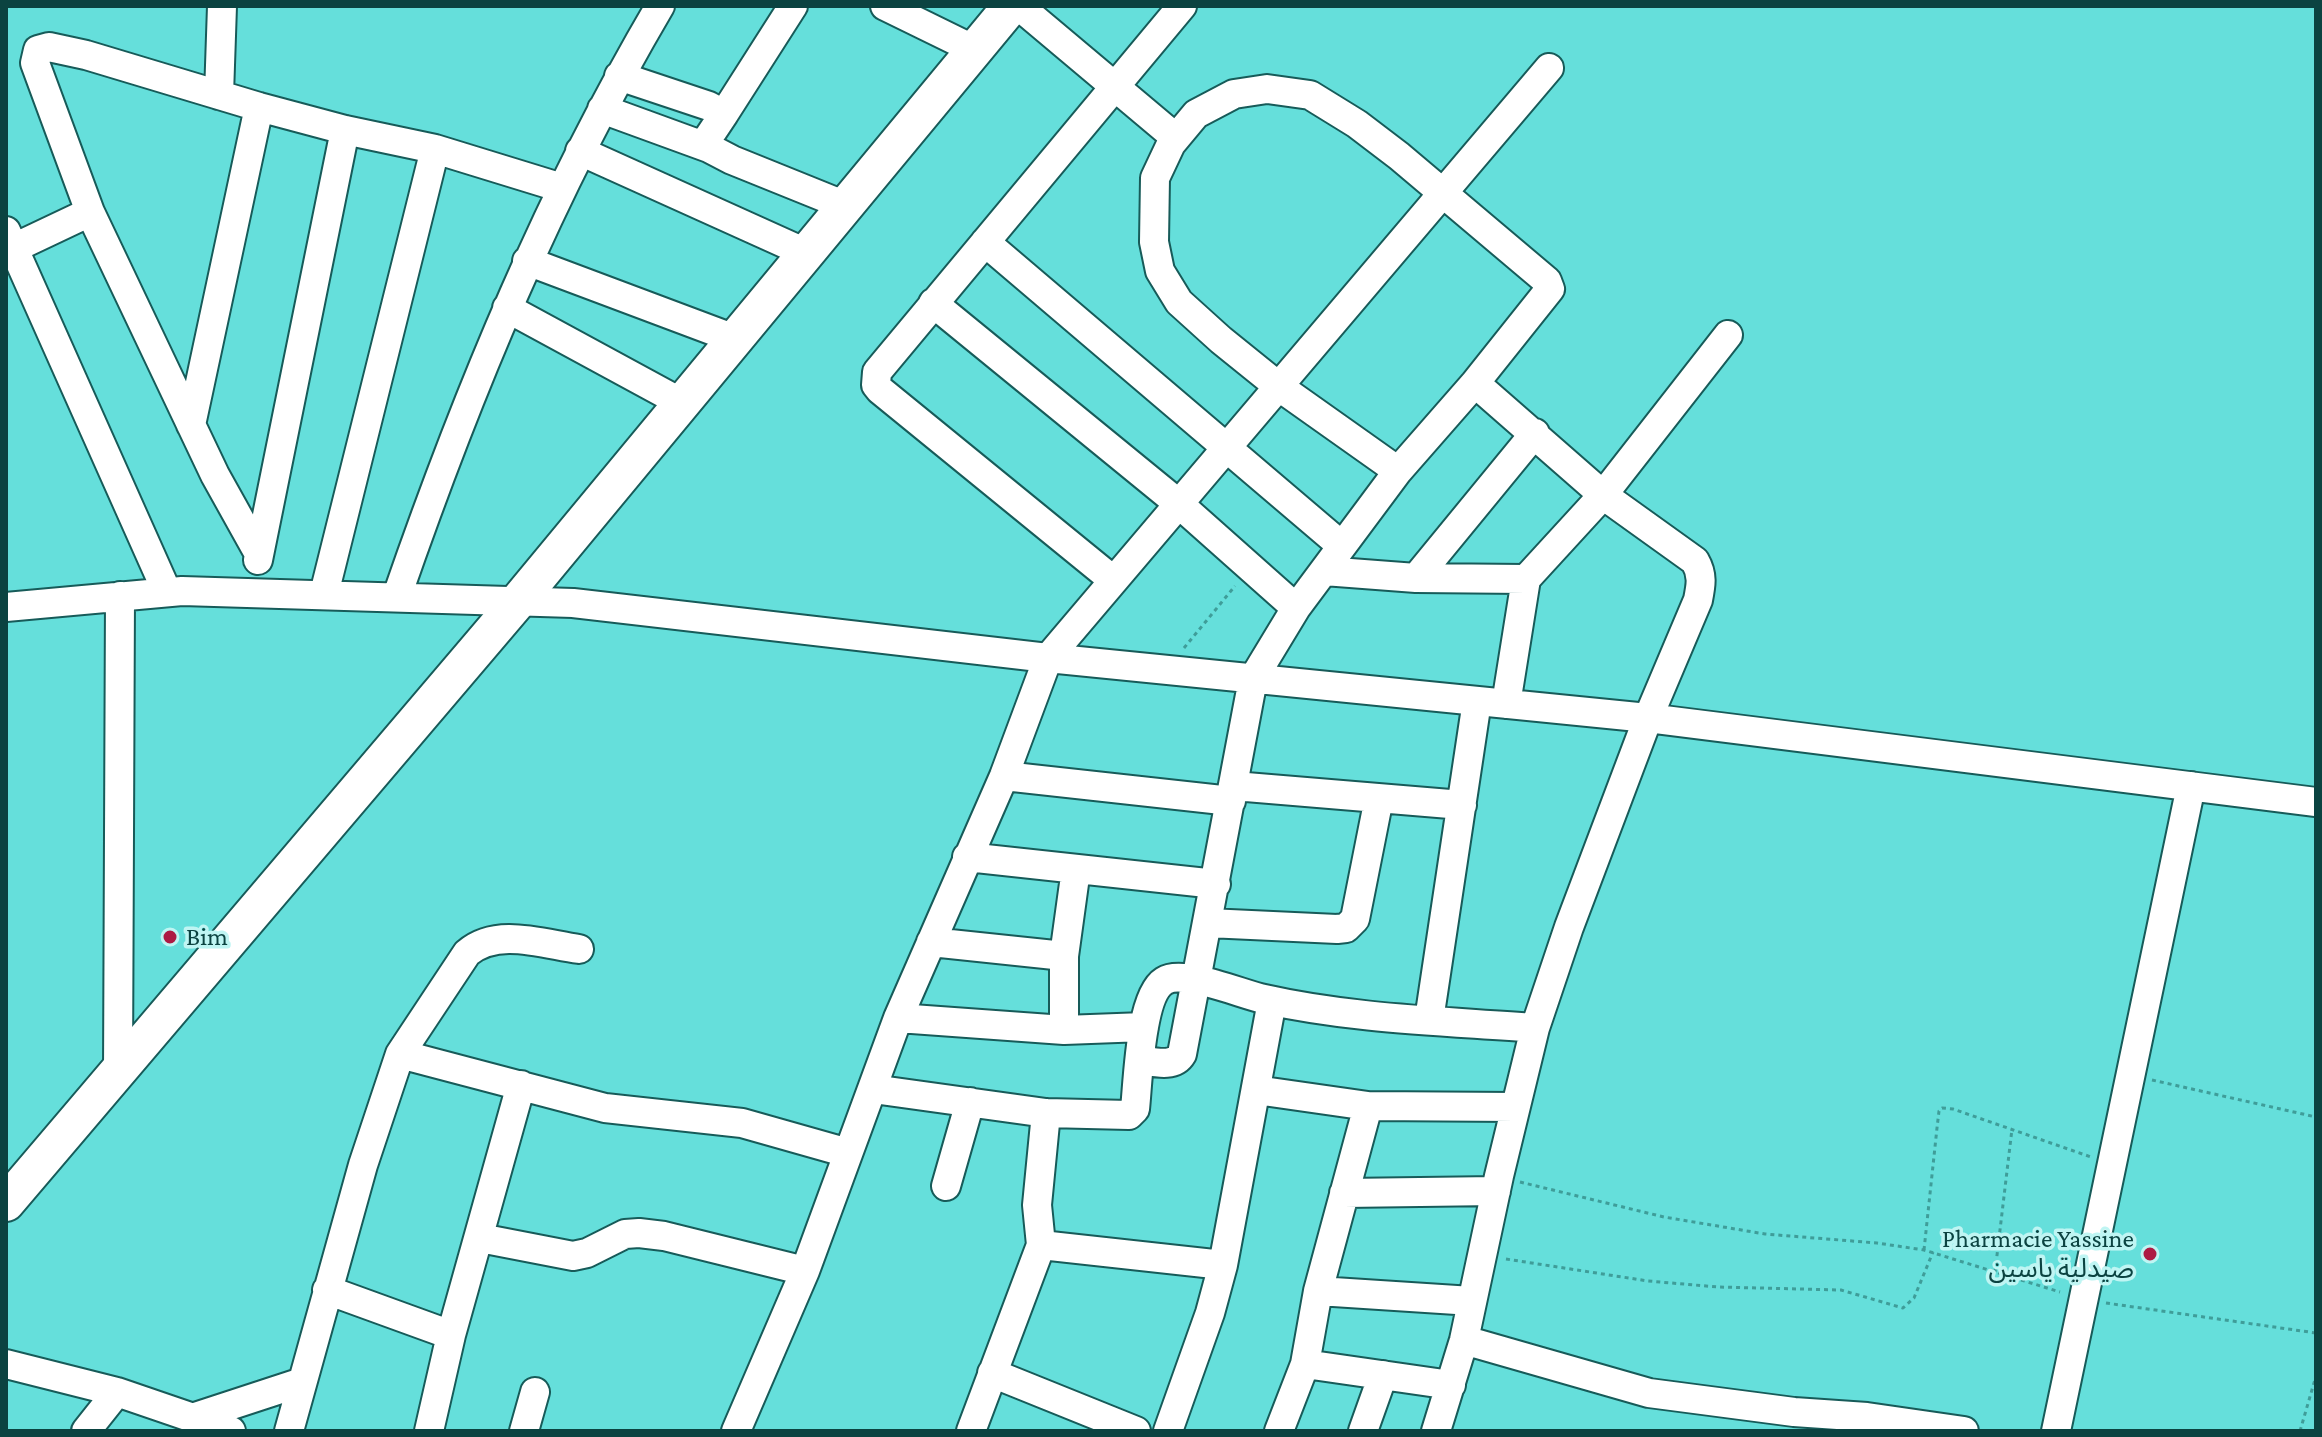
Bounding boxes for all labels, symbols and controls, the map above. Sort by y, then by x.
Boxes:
place label: Bim [186,921,228,953]
marker: Bim [161,928,179,946]
place label: Pharmacie Yassine صيدلية ياسين [1942,1223,2134,1284]
marker: Pharmacie Yassine صيدلية ياسين [2141,1245,2159,1263]

